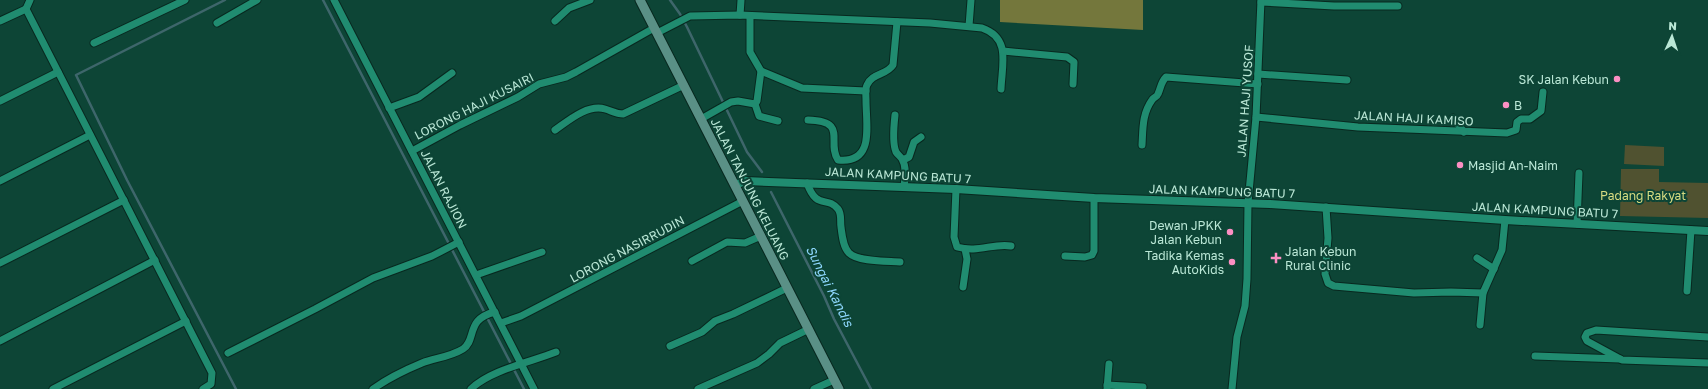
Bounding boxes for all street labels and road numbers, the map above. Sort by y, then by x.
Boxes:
street label: JALAN HAJI YUSOF [1234,44,1256,158]
street label: LORONG HAJI KUSAIRI [412,69,536,143]
street label: JALAN HAJI KAMISO [1354,107,1474,129]
street label: JALAN TANJUNG KELUANG [708,115,792,263]
street label: JALAN RAJION [418,147,470,231]
street label: JALAN KAMPUNG BATU 7 [825,164,971,186]
street label: JALAN KAMPUNG BATU 7 [1149,181,1295,201]
street label: JALAN KAMPUNG BATU 7 [1472,199,1618,221]
street label: LORONG NASIRRUDIN [567,212,687,286]

